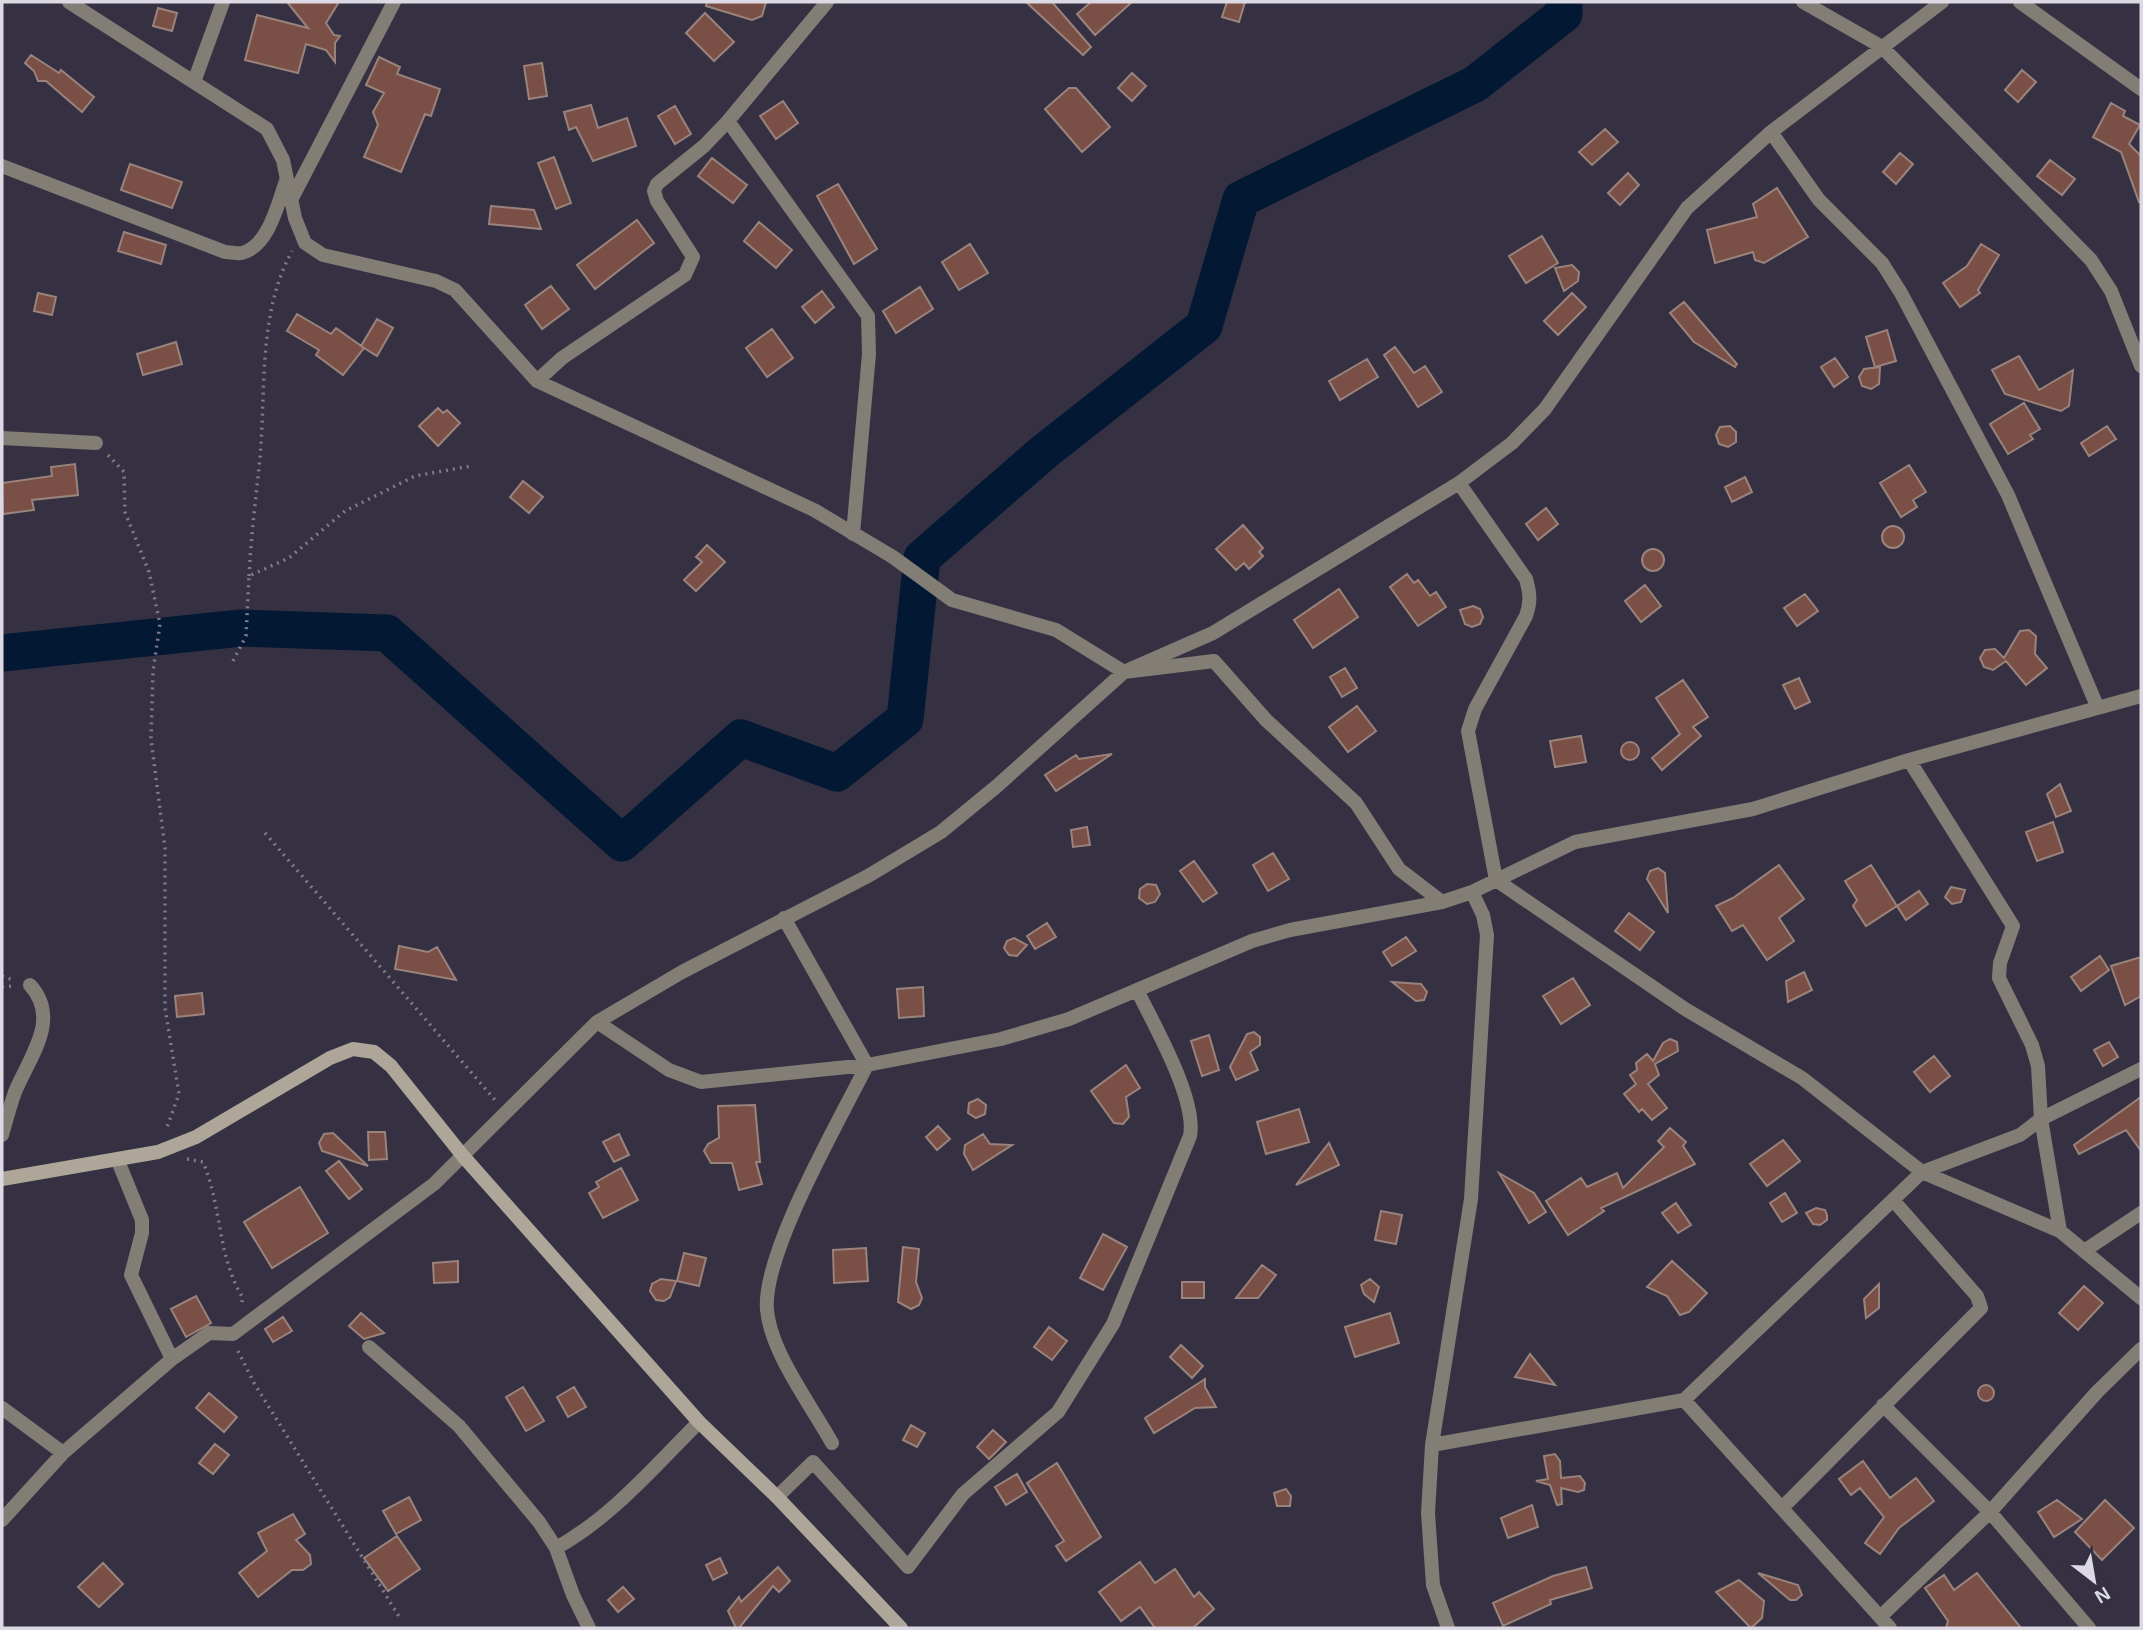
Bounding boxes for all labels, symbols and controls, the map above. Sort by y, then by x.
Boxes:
north arrow [2059,1546,2129,1616]
text: N [2091,1583,2114,1608]

